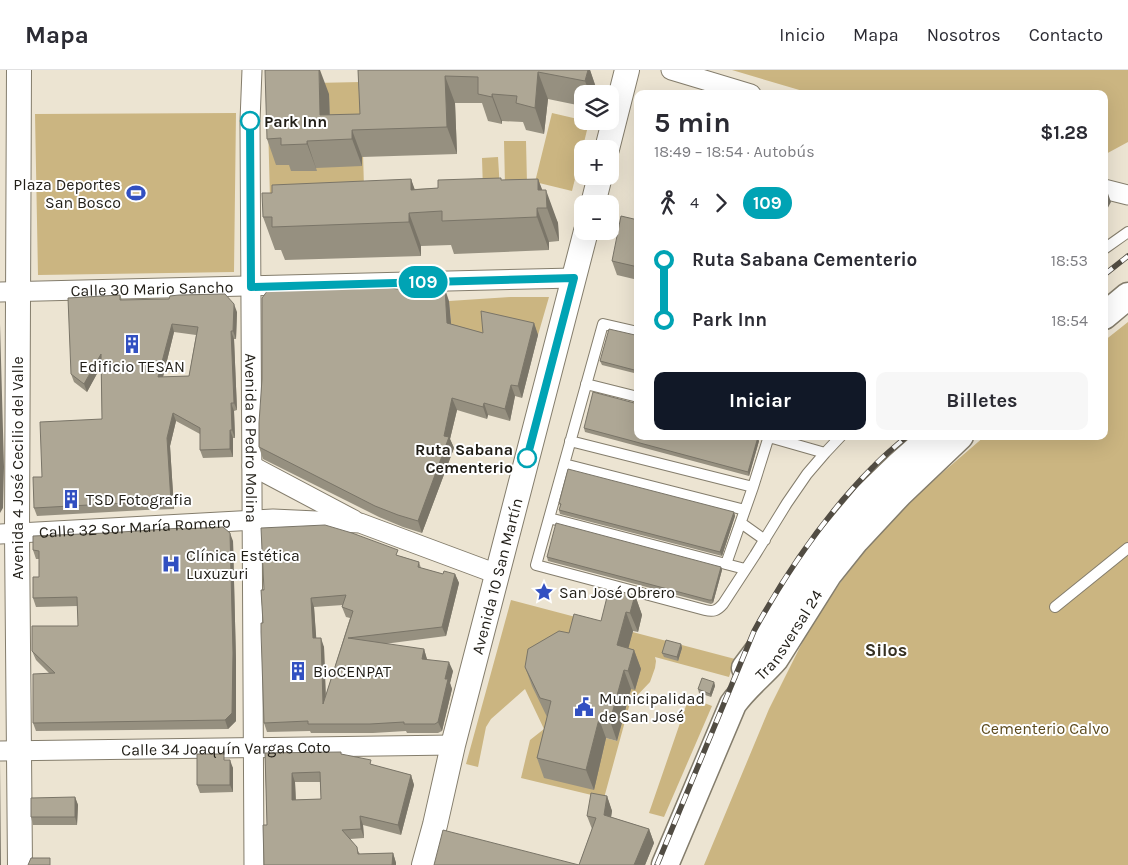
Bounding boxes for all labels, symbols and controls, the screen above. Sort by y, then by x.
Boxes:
text: Mapa [25,21,89,49]
text: Inicio [779,24,825,46]
text: Mapa [853,24,899,46]
text: Nosotros [927,24,1001,46]
text: Contacto [1029,24,1103,46]
map controls [574,85,619,240]
button: layers [574,85,619,130]
text: 5 min [654,106,731,139]
marker: Park Inn [240,111,260,131]
place label: Park Inn [264,112,327,131]
text: $1.28 [1040,122,1088,144]
button: + [574,140,619,185]
text: 18:49 – 18:54 · Autobús [654,142,815,161]
place label: Plaza Deportes San Bosco [13,175,121,212]
sports icon: Plaza Deportes San Bosco [125,182,147,204]
icon: walk [654,189,682,217]
icon: forward [707,189,735,217]
text: 109 [753,192,782,214]
text: 4 [690,193,699,212]
button: − [574,195,619,240]
text: Ruta Sabana Cementerio [692,249,917,271]
text: 18:53 [1051,251,1088,270]
line badge: 109 [394,266,452,298]
text: 109 [409,271,437,293]
street label: Calle 30 Mario Sancho [70,277,234,300]
text: Park Inn [692,309,767,331]
text: 18:54 [1051,311,1088,330]
building icon: Edificio TESAN [121,333,143,355]
street label: Avenida 6 Pedro Molina [241,353,261,523]
street label: Avenida 4 José Cecilio del Valle [8,356,27,580]
place label: Edificio TESAN [79,357,185,376]
button: Iniciar [654,372,866,430]
button: Billetes [876,372,1088,430]
place label: Ruta Sabana Cementerio [415,440,513,477]
marker: Ruta Sabana Cementerio [517,448,537,468]
building icon: TSD Fotografia [60,488,82,510]
place label: TSD Fotografia [86,490,192,509]
street label: Avenida 10 San Martín [468,496,527,656]
street label: Calle 32 Sor María Romero [38,512,231,542]
place label: Clínica Estética Luxuzuri [186,546,300,583]
hospital icon: Clínica Estética Luxuzuri [160,553,182,575]
place icon: San José Obrero [533,581,555,603]
place label: San José Obrero [559,583,675,602]
street label: Transversal 24 [751,586,826,684]
district label: Silos [865,639,907,661]
building icon: BioCENPAT [287,660,309,682]
place label: BioCENPAT [313,662,391,681]
place label: Municipalidad de San José [599,689,705,726]
public building icon: Municipalidad de San José [573,696,595,718]
park label: Cementerio Calvo [981,719,1109,738]
street label: Calle 34 Joaquín Vargas Coto [121,738,331,759]

